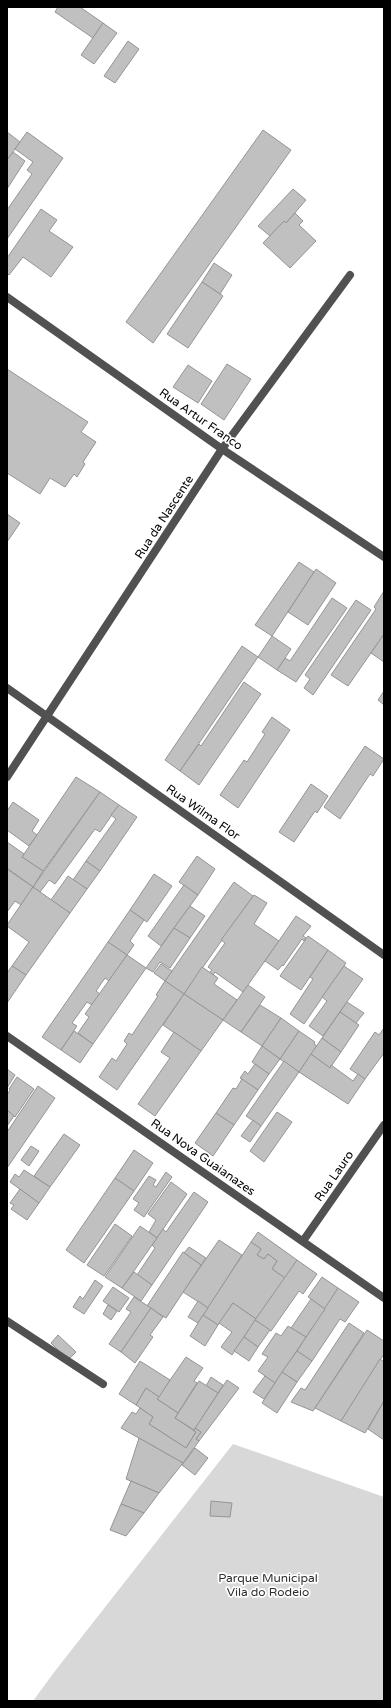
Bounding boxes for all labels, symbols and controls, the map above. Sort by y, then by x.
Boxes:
street label: Rua Artur Franco [157,385,245,453]
street label: Rua da Nascente [132,472,196,561]
street label: Rua Wilma Flor [163,781,243,843]
street label: Rua Nova Guaianazes [148,1116,258,1198]
street label: Rua Lauro [312,1148,356,1204]
park label: Parque Municipal Vila do Rodeio [218,1571,318,1599]

